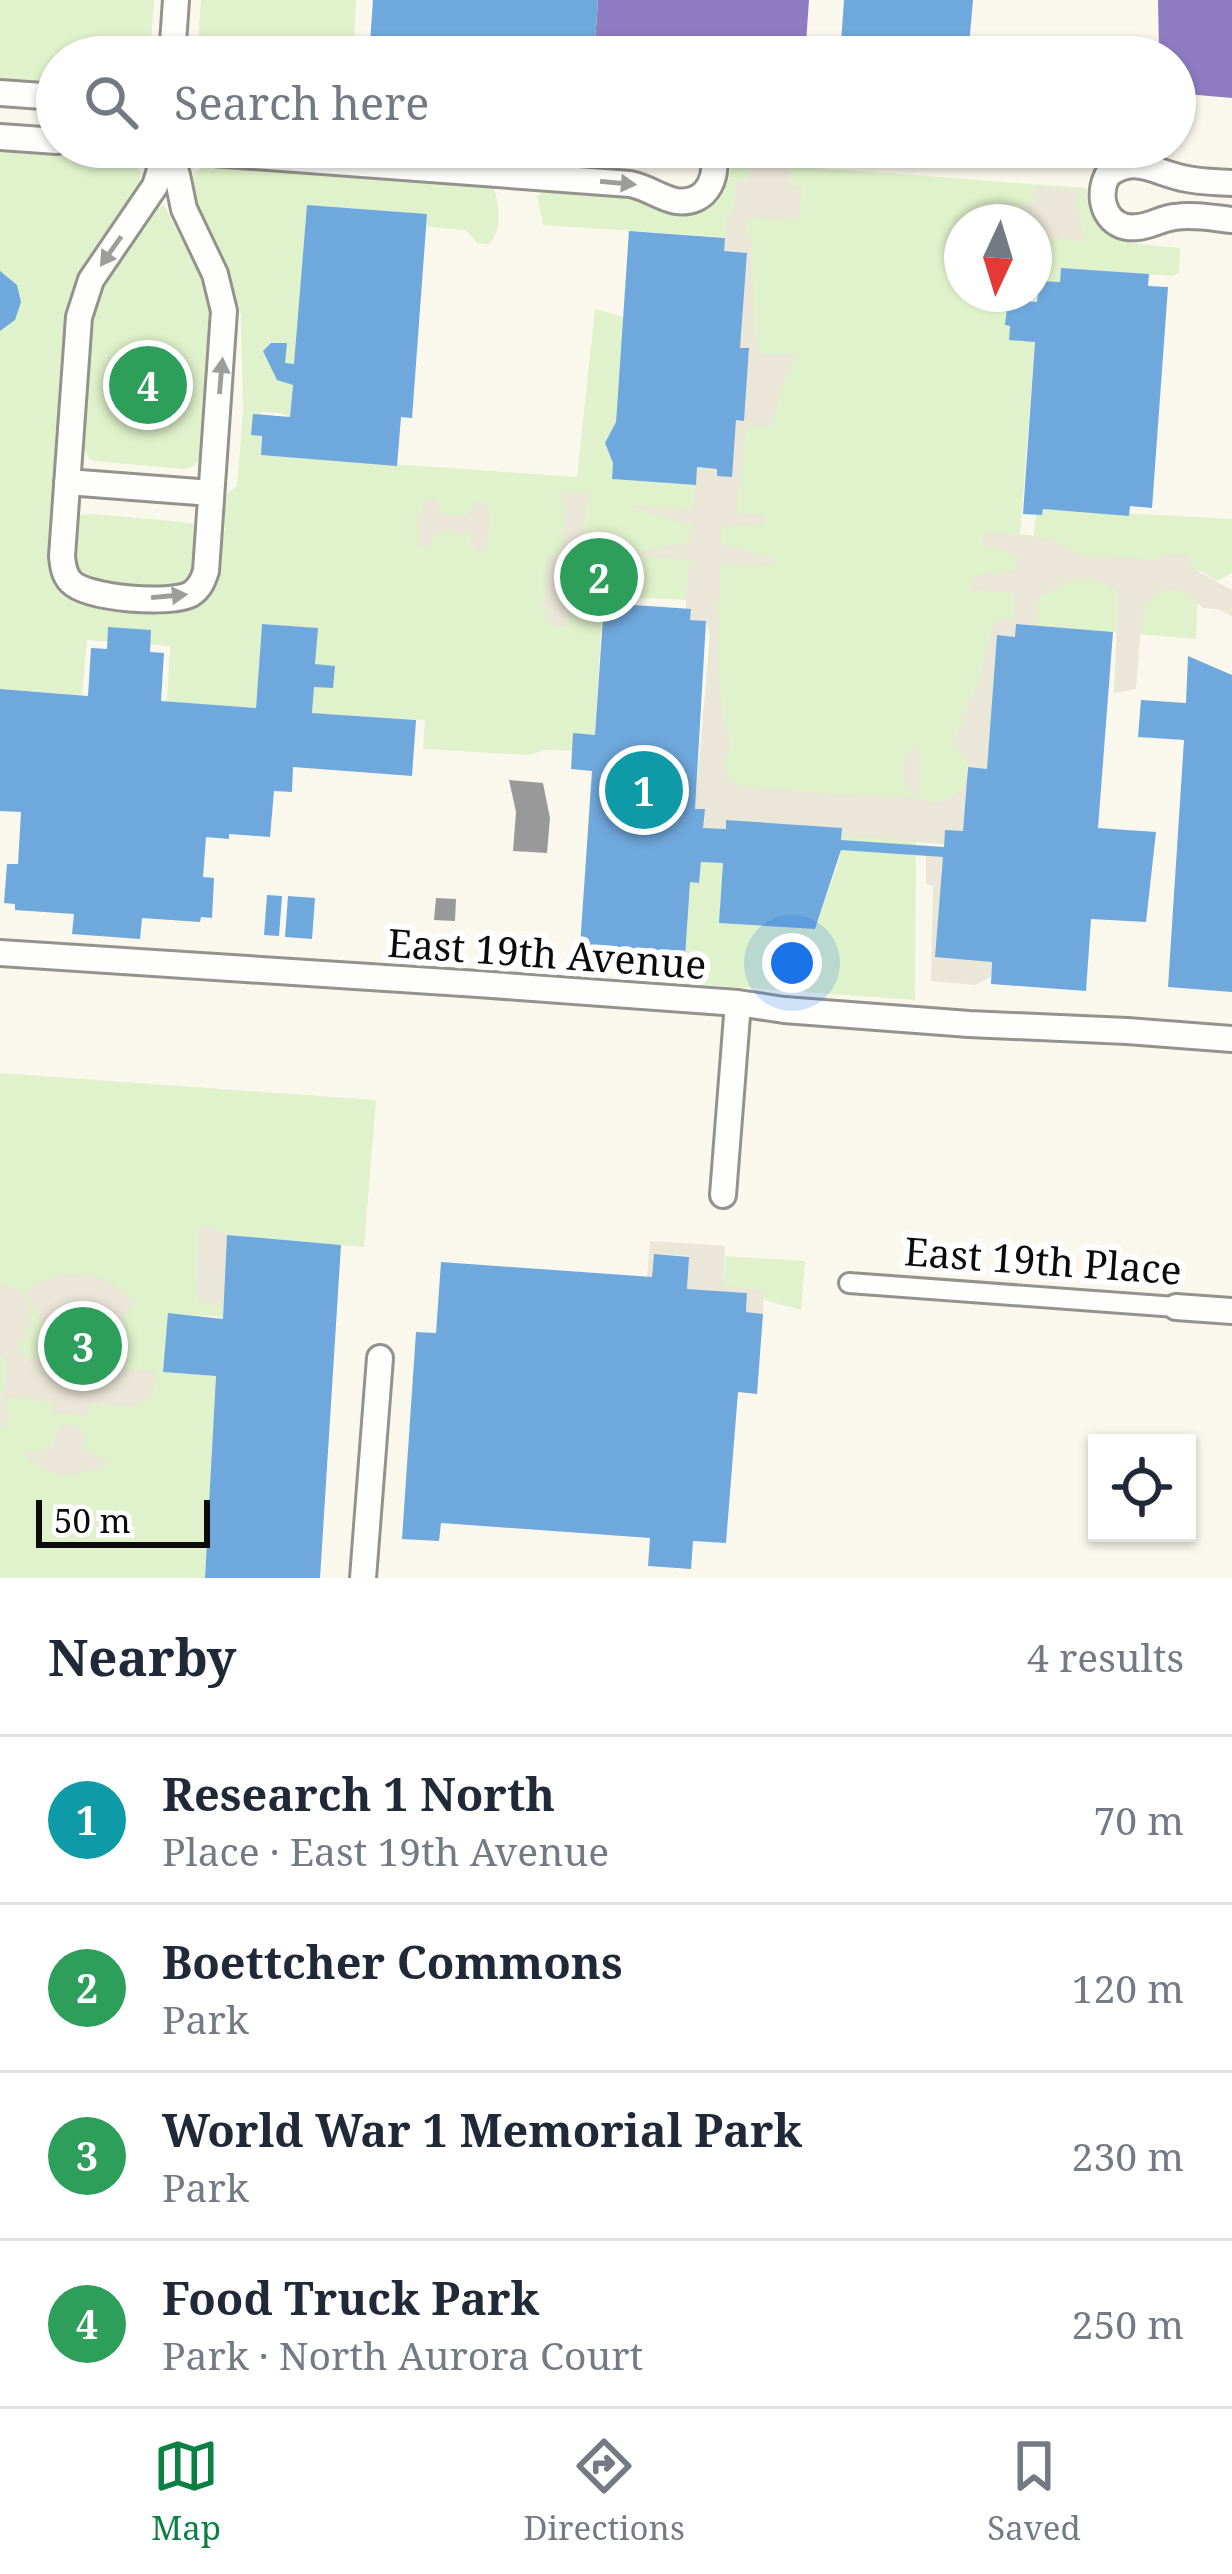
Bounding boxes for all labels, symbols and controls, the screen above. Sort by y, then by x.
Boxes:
search box [36,36,1196,168]
icon: search [78,69,144,135]
text: Search here [174,72,429,133]
one-way arrow [600,174,638,193]
north arrow [944,204,1052,312]
one-way arrow [100,235,123,268]
pin: 4 [109,340,187,430]
one-way arrow [212,357,231,394]
pin: 2 [560,532,638,622]
one-way arrow [150,587,188,606]
pin: 1 [605,745,683,835]
street label: East 19th Avenue [386,915,708,990]
your location [762,933,822,993]
street label: East 19th Place [903,1223,1183,1296]
pin: 3 [44,1301,122,1391]
map controls [1088,1434,1196,1542]
button: locate [1088,1434,1196,1542]
scale bar [36,1494,210,1547]
text: 50 m [54,1498,131,1543]
text: Nearby [48,1621,236,1691]
text: 4 results [1027,1630,1184,1683]
text: Research 1 North [162,1763,555,1824]
text: 1 [76,1793,98,1846]
text: 70 m [1093,1793,1184,1846]
text: Place · East 19th Avenue [162,1824,609,1877]
text: Boettcher Commons [162,1931,623,1992]
text: 2 [76,1961,98,2014]
text: 120 m [1072,1961,1184,2014]
text: Park [162,1992,249,2045]
text: World War 1 Memorial Park [162,2099,802,2160]
text: 3 [76,2129,98,2182]
text: 230 m [1072,2129,1184,2182]
text: Park [162,2160,249,2213]
text: Food Truck Park [162,2267,539,2328]
text: 4 [76,2297,98,2350]
text: 250 m [1072,2297,1184,2350]
text: Park · North Aurora Court [162,2328,643,2381]
tab: Map [151,2433,221,2550]
tab: Directions [523,2433,685,2550]
tab: Saved [987,2433,1081,2550]

